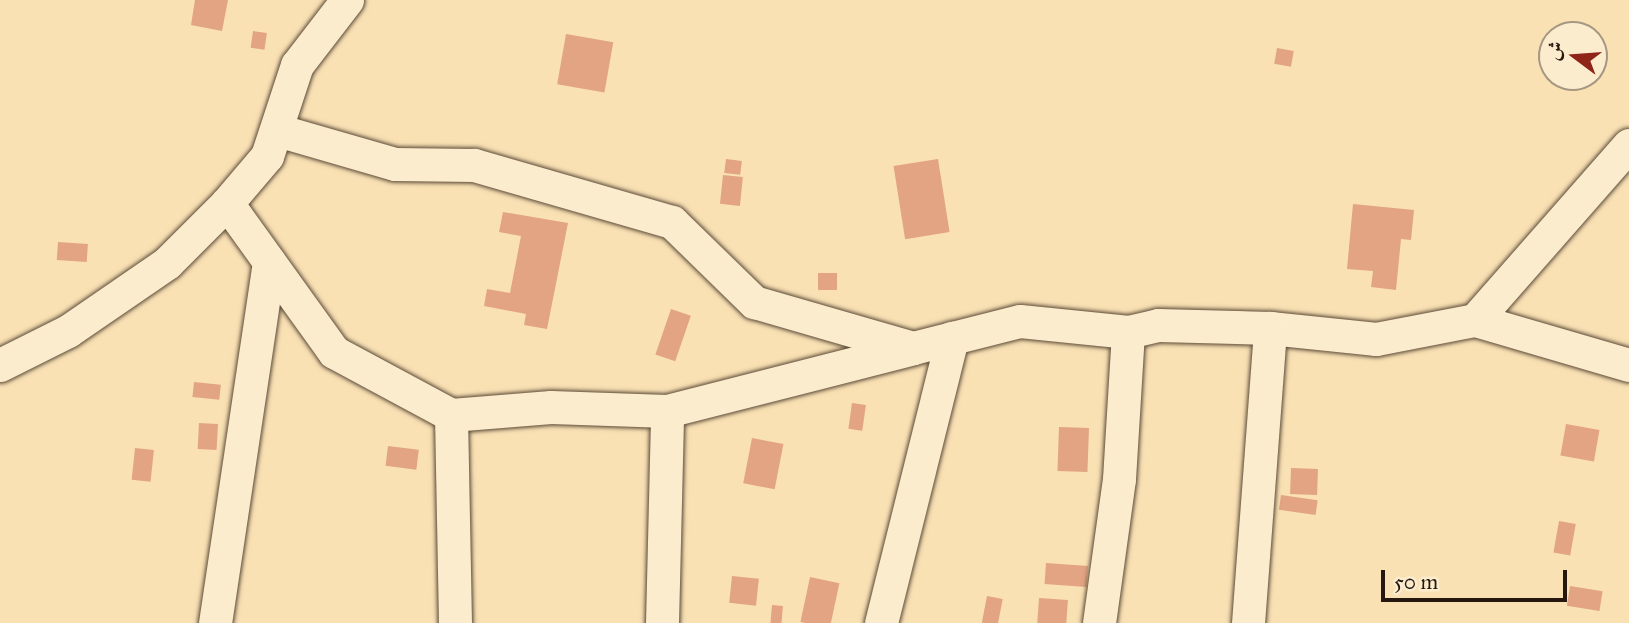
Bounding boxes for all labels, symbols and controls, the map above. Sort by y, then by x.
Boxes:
north arrow [1538,21,1608,91]
text: ش [1541,38,1568,63]
scale bar [1384,556,1570,600]
text: 50 m [1394,569,1438,595]

